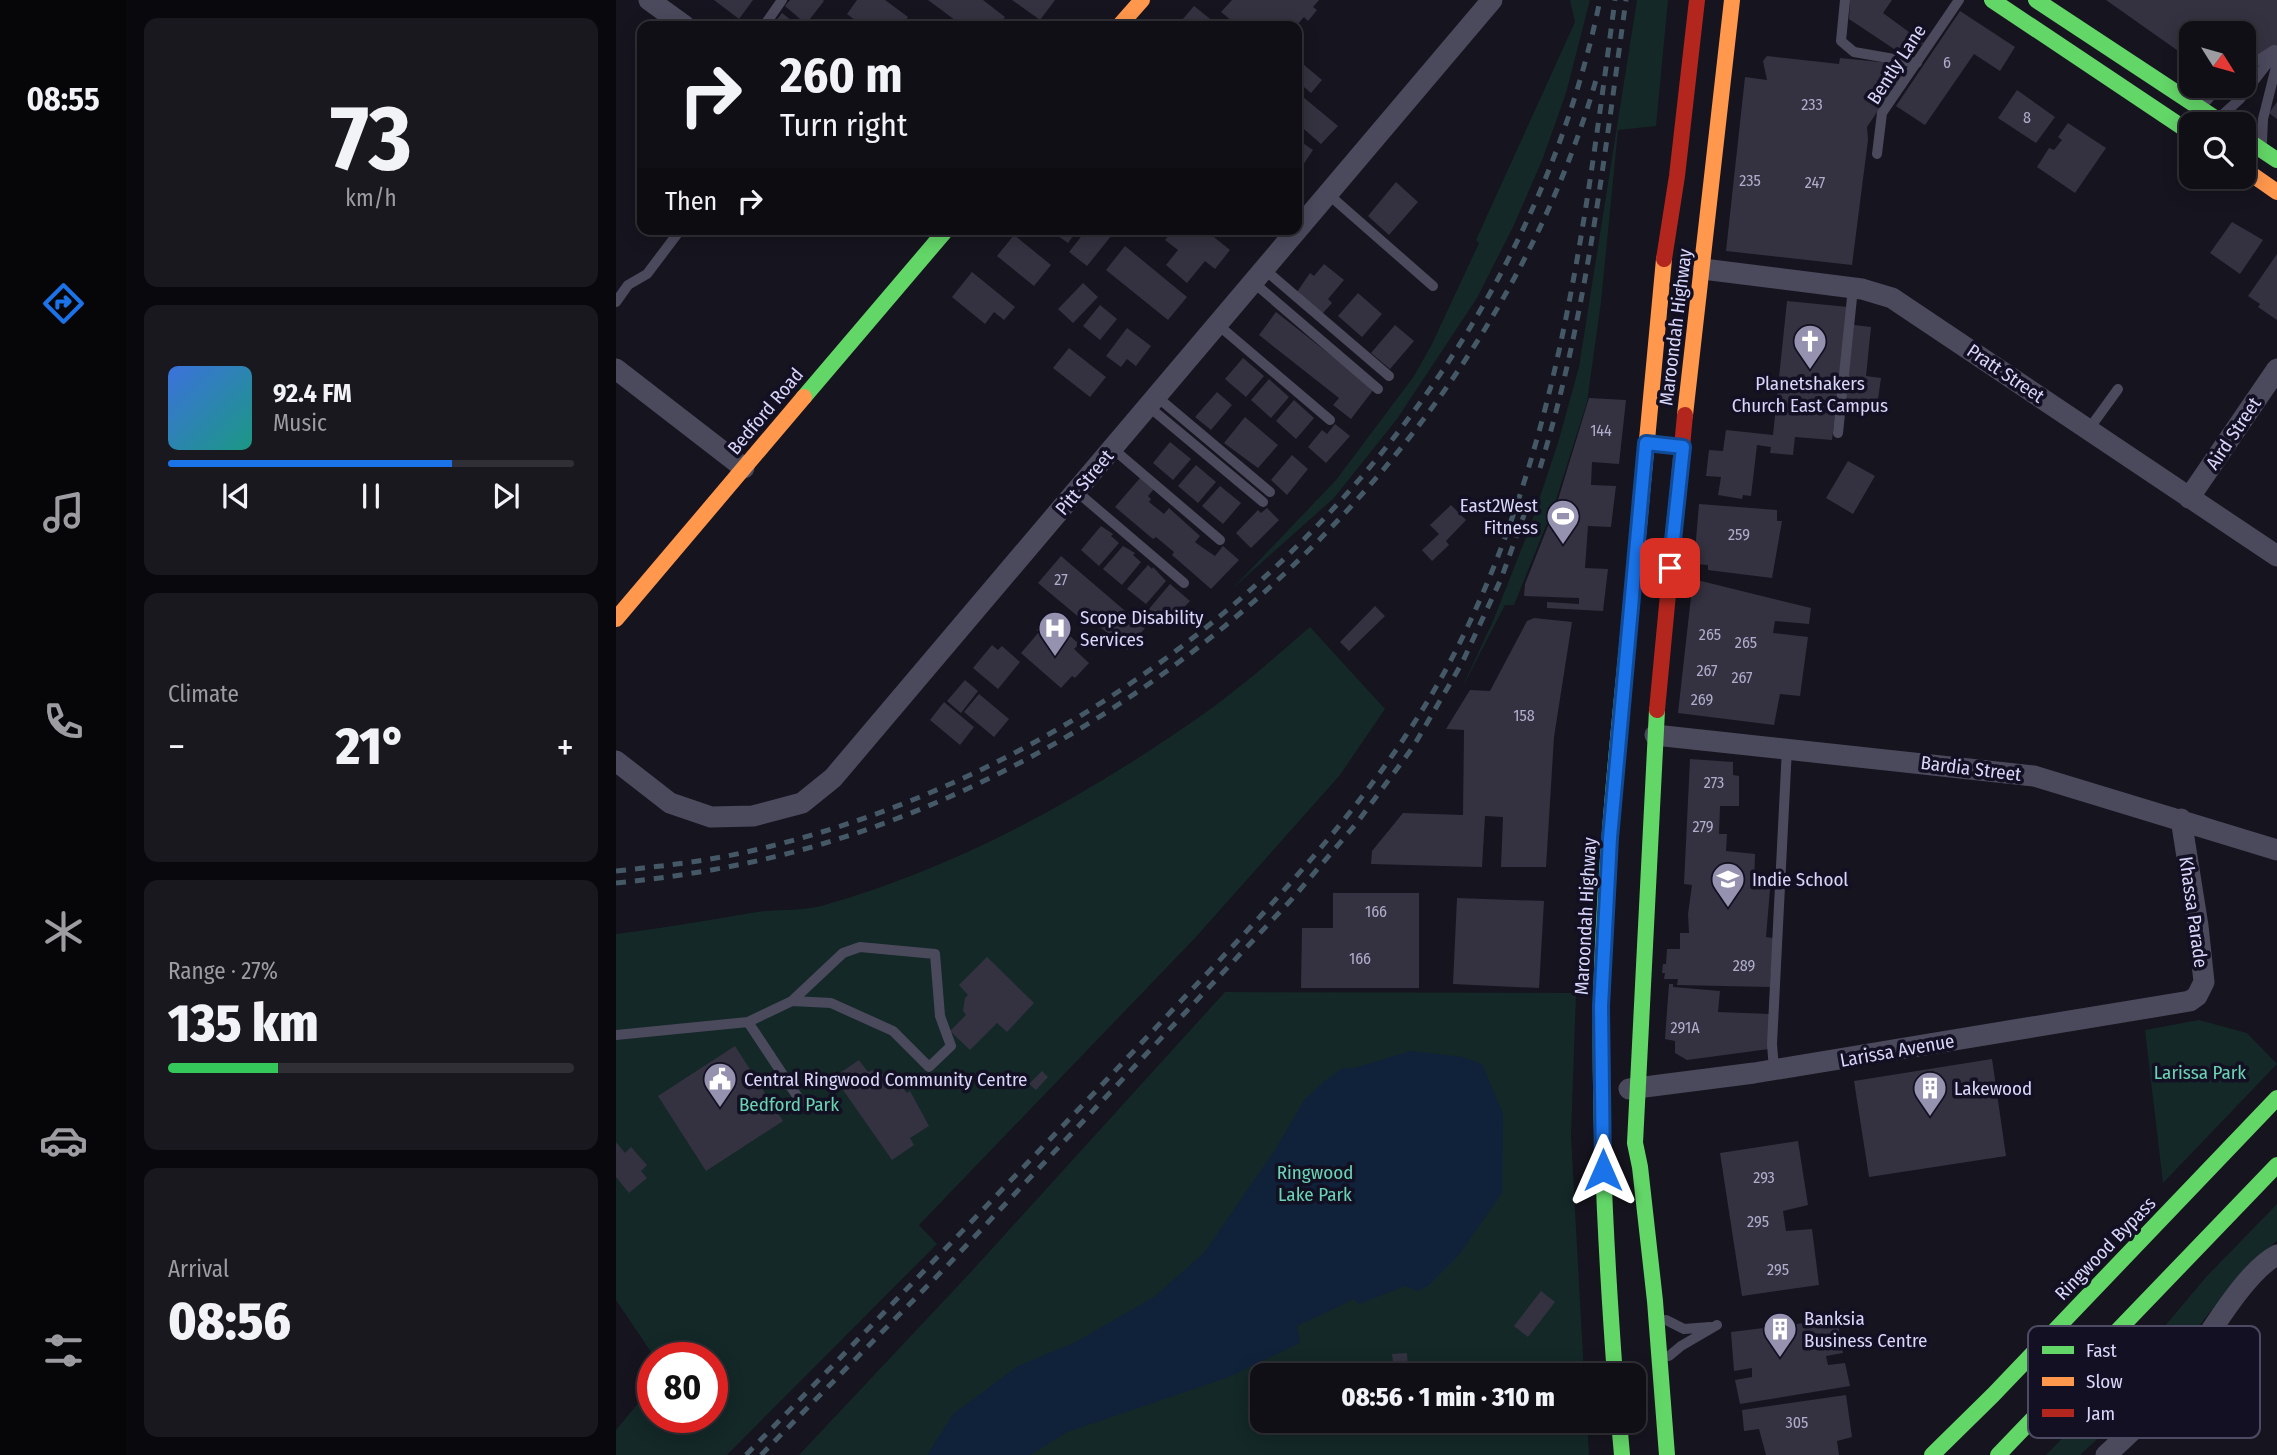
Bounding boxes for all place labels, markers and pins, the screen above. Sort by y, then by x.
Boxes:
church icon: Planetshakers Church East Campus [1791,322,1829,371]
place label: Planetshakers Church East Campus [1732,372,1888,417]
place label: East2West Fitness [1460,494,1539,539]
sports icon: East2West Fitness [1544,497,1582,546]
pin [1640,538,1700,598]
place label: Scope Disability Services [1080,606,1204,651]
hospital icon: Scope Disability Services [1036,609,1074,658]
school or university icon: Indie School [1709,860,1747,909]
place label: Indie School [1752,868,1848,891]
public building icon: Central Ringwood Community Centre [701,1060,739,1109]
place label: Central Ringwood Community Centre [744,1068,1027,1091]
building icon: Lakewood [1911,1069,1949,1118]
place label: Lakewood [1954,1077,2032,1100]
place label: Banksia Business Centre [1804,1307,1928,1352]
building icon: Banksia Business Centre [1761,1310,1799,1359]

